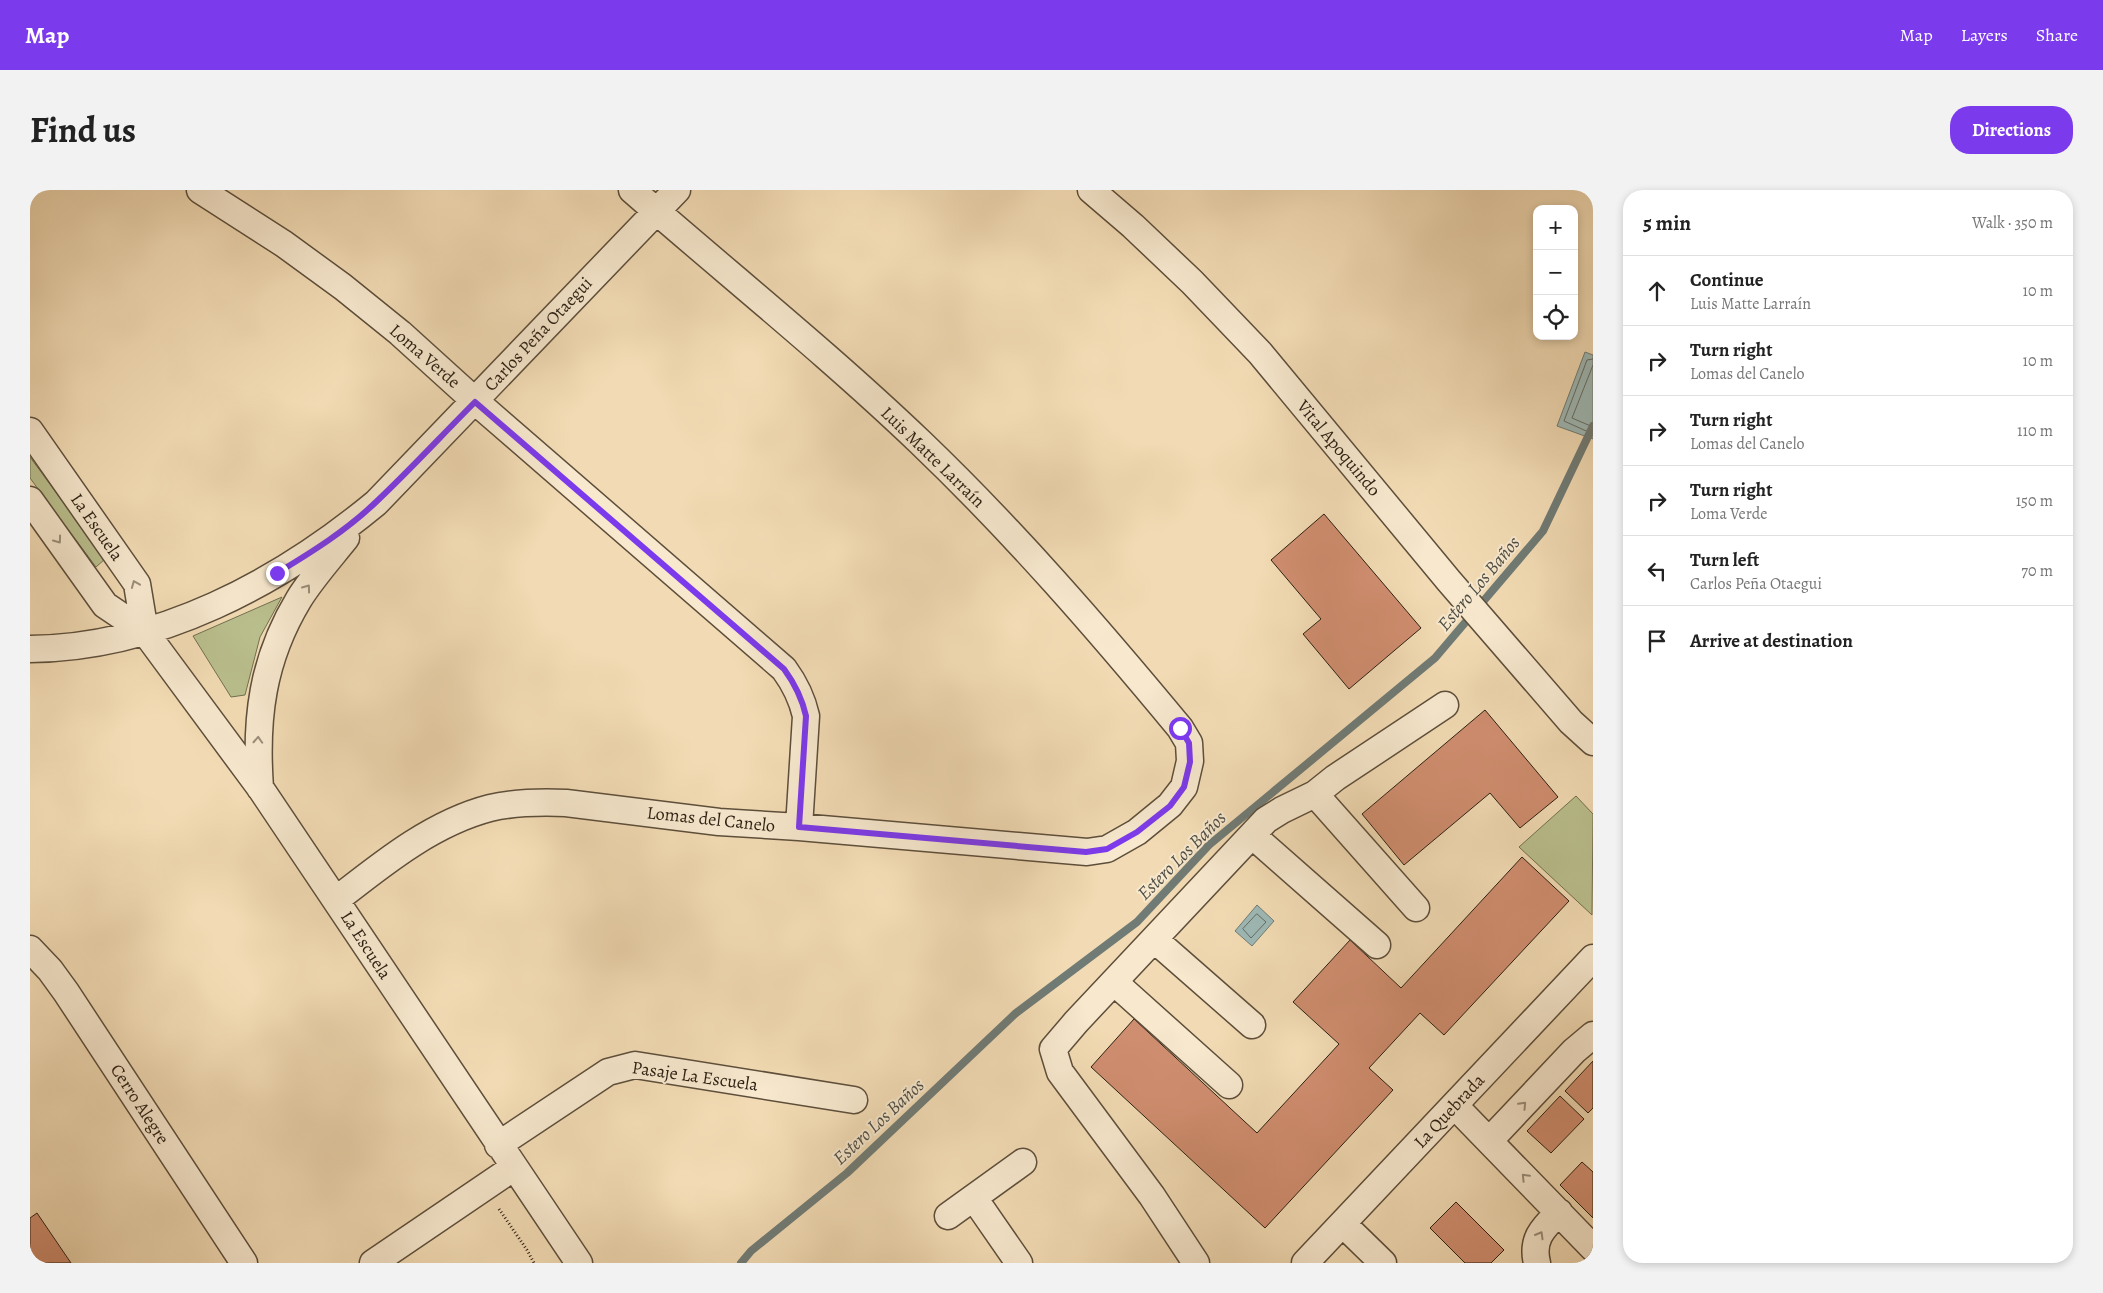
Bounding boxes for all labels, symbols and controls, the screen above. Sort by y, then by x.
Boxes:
text: Map [25,19,69,51]
text: Map [1900,23,1933,47]
text: Layers [1961,23,2008,47]
text: Share [2036,23,2078,47]
text: Find us [30,106,136,154]
button: Directions [1950,106,2073,154]
map controls [1533,205,1578,340]
button: + [1533,205,1578,250]
text: 5 min [1643,209,1691,237]
text: Walk · 350 m [1972,212,2053,234]
button: − [1533,250,1578,295]
text: Continue [1690,267,1764,293]
street label: Carlos Peña Otaegui [479,272,597,396]
icon: ahead [1643,277,1671,305]
text: 10 m [2023,280,2053,302]
text: Luis Matte Larraín [1690,293,1811,315]
button: locate [1533,295,1578,340]
street label: Loma Verde [384,318,466,394]
text: Turn right [1690,337,1772,363]
icon: right [1643,347,1671,375]
text: 10 m [2023,350,2053,372]
text: Lomas del Canelo [1690,363,1805,385]
street label: Vital Apoquindo [1291,394,1386,501]
street label: Luis Matte Larraín [876,401,990,513]
text: Turn right [1690,407,1772,433]
icon: right [1643,417,1671,445]
text: 110 m [2017,420,2053,442]
text: Lomas del Canelo [1690,433,1805,455]
text: Turn right [1690,477,1772,503]
icon: right [1643,487,1671,515]
street label: La Escuela [65,489,129,566]
text: 150 m [2016,490,2053,512]
text: Loma Verde [1690,503,1767,525]
water label: Estero Los Baños [1431,530,1526,636]
one-way arrow [52,534,61,544]
text: Turn left [1690,547,1759,573]
icon: left [1643,557,1671,585]
text: 70 m [2021,560,2053,582]
route end [266,562,289,585]
text: Carlos Peña Otaegui [1690,573,1822,595]
one-way arrow [131,580,141,589]
one-way arrow [301,584,310,594]
icon: arrive [1643,627,1671,655]
text: Arrive at destination [1690,628,1853,654]
route start [1169,717,1192,740]
one-way arrow [252,736,263,744]
street label: Lomas del Canelo [646,800,776,838]
water label: Estero Los Baños [1131,805,1232,906]
street label: La Escuela [335,906,397,984]
street label: Pasaje La Escuela [631,1055,760,1097]
street label: Cerro Alegre [105,1059,175,1149]
street label: La Quebrada [1408,1068,1490,1153]
water label: Estero Los Baños [827,1072,930,1171]
one-way arrow [1517,1102,1526,1111]
one-way arrow [1522,1174,1531,1183]
one-way arrow [1534,1232,1544,1241]

